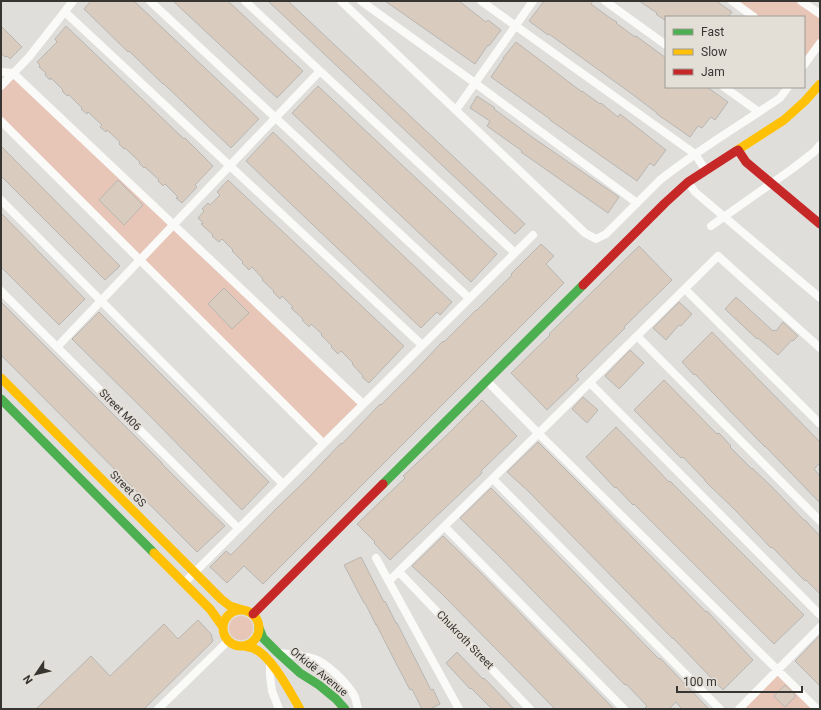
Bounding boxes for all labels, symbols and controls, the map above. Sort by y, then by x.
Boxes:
legend [665,16,805,88]
text: Fast [701,25,724,39]
text: Slow [701,45,727,59]
text: Jam [701,65,725,79]
street label: Street M06 [96,386,144,434]
street label: Street GS [107,468,149,510]
street label: Chukroth Street [434,608,496,672]
street label: Orkidē Avenue [288,645,351,699]
north arrow [16,654,56,694]
scale bar [677,668,802,694]
text: N [21,672,36,686]
text: 100 m [683,675,717,689]

